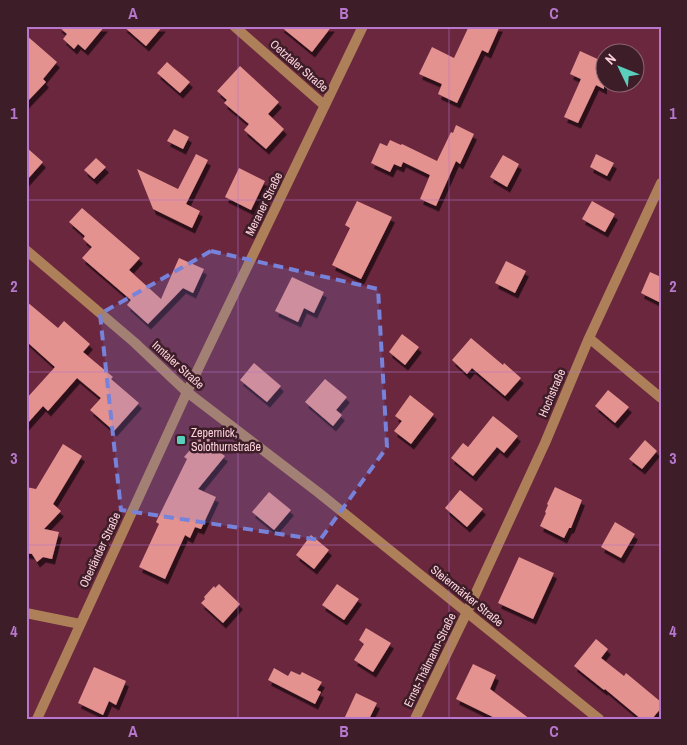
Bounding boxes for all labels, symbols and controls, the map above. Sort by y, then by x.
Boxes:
text: A [128,2,138,24]
text: B [339,2,349,24]
text: C [549,2,559,24]
street label: Oetztaler Straße [267,36,331,96]
north arrow [594,42,644,92]
text: N [601,50,620,68]
text: 1 [10,102,18,124]
text: 1 [669,102,677,124]
street label: Meraner Straße [242,170,286,238]
text: 2 [10,275,18,297]
text: 2 [669,275,677,297]
street label: Inntaler Straße [148,337,208,393]
street label: Hochstraße [535,366,569,420]
place label: Zepernick, Solothurnstraße [191,425,261,455]
marker: Zepernick, Solothurnstraße [175,434,187,446]
text: 3 [10,447,18,469]
text: 3 [669,447,677,469]
street label: Oberländer Straße [76,510,124,590]
street label: Steiermärker Straße [427,562,507,630]
street label: Ernst-Thälmann-Straße [400,610,460,710]
text: 4 [10,620,18,642]
text: 4 [669,620,677,642]
text: A [128,720,138,742]
text: B [339,720,349,742]
text: C [549,720,559,742]

